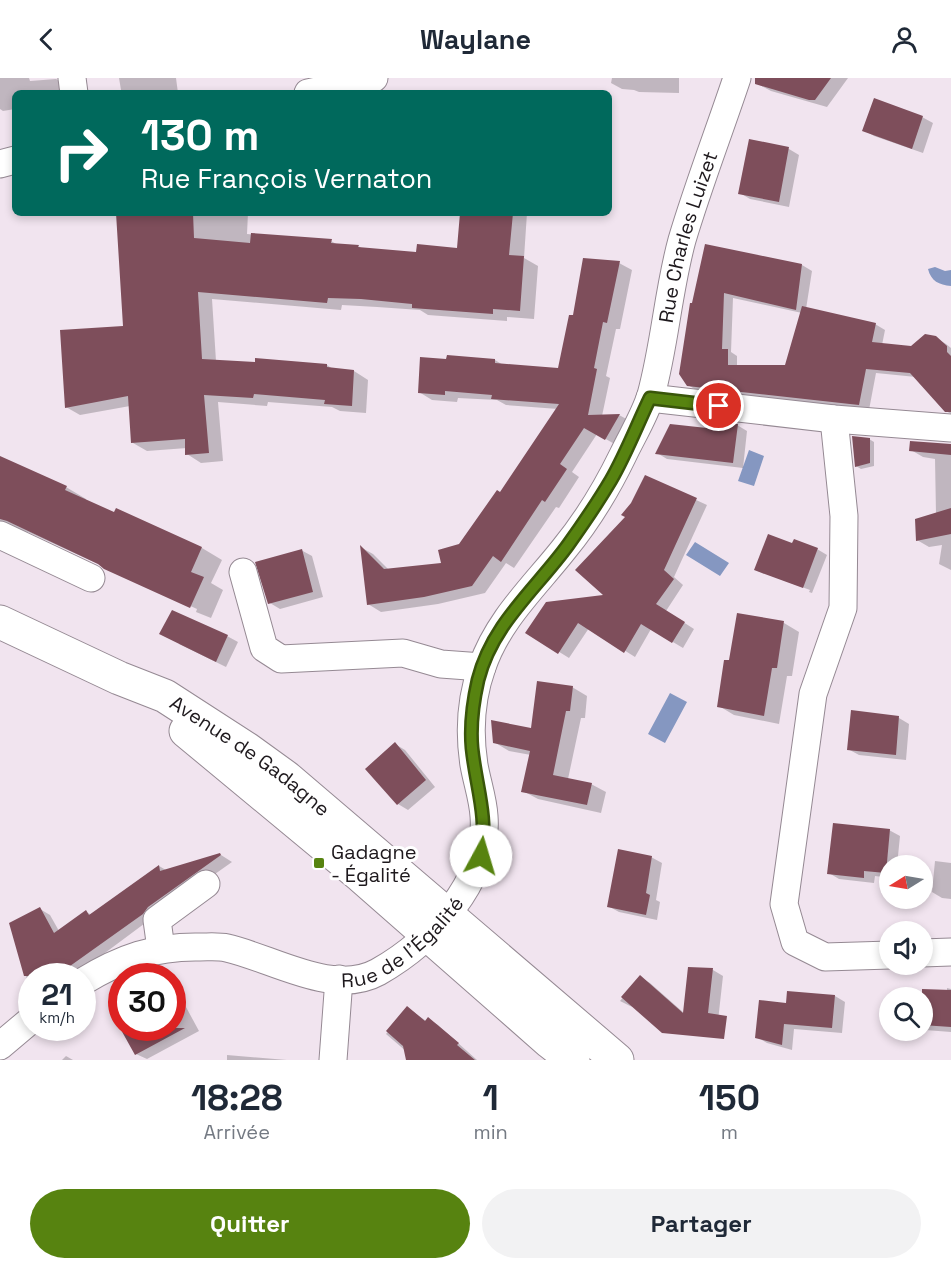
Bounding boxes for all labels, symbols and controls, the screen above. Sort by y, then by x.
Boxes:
text: Waylane [420,22,531,57]
icon: back [30,23,63,56]
icon: person [888,23,921,56]
text: 130 m [141,109,259,162]
icon: right [42,114,120,192]
street label: Rue Charles Luizet [653,148,723,325]
text: Rue François Vernaton [141,161,432,196]
pin [693,380,744,431]
icon: arrive [702,389,735,422]
street label: Avenue de Gadagne [165,690,335,822]
position arrow [449,824,513,888]
place label: Gadagne - Égalité [331,839,416,888]
north arrow [879,855,933,909]
map controls [879,855,933,1041]
marker: Gadagne - Égalité [312,856,326,870]
street label: Rue de l'Égalité [341,891,469,993]
button: sound [879,921,933,975]
speed limit sign: 30 [108,963,186,1041]
text: 21 [41,975,73,1014]
button: search [879,987,933,1041]
text: km/h [39,1008,75,1027]
text: 18:28 [191,1075,283,1121]
text: 1 [483,1075,499,1121]
text: 150 [699,1075,760,1121]
text: Arrivée [203,1119,270,1145]
text: min [474,1119,508,1145]
text: m [721,1119,738,1145]
button: Quitter [30,1189,470,1258]
button: Partager [482,1189,921,1258]

